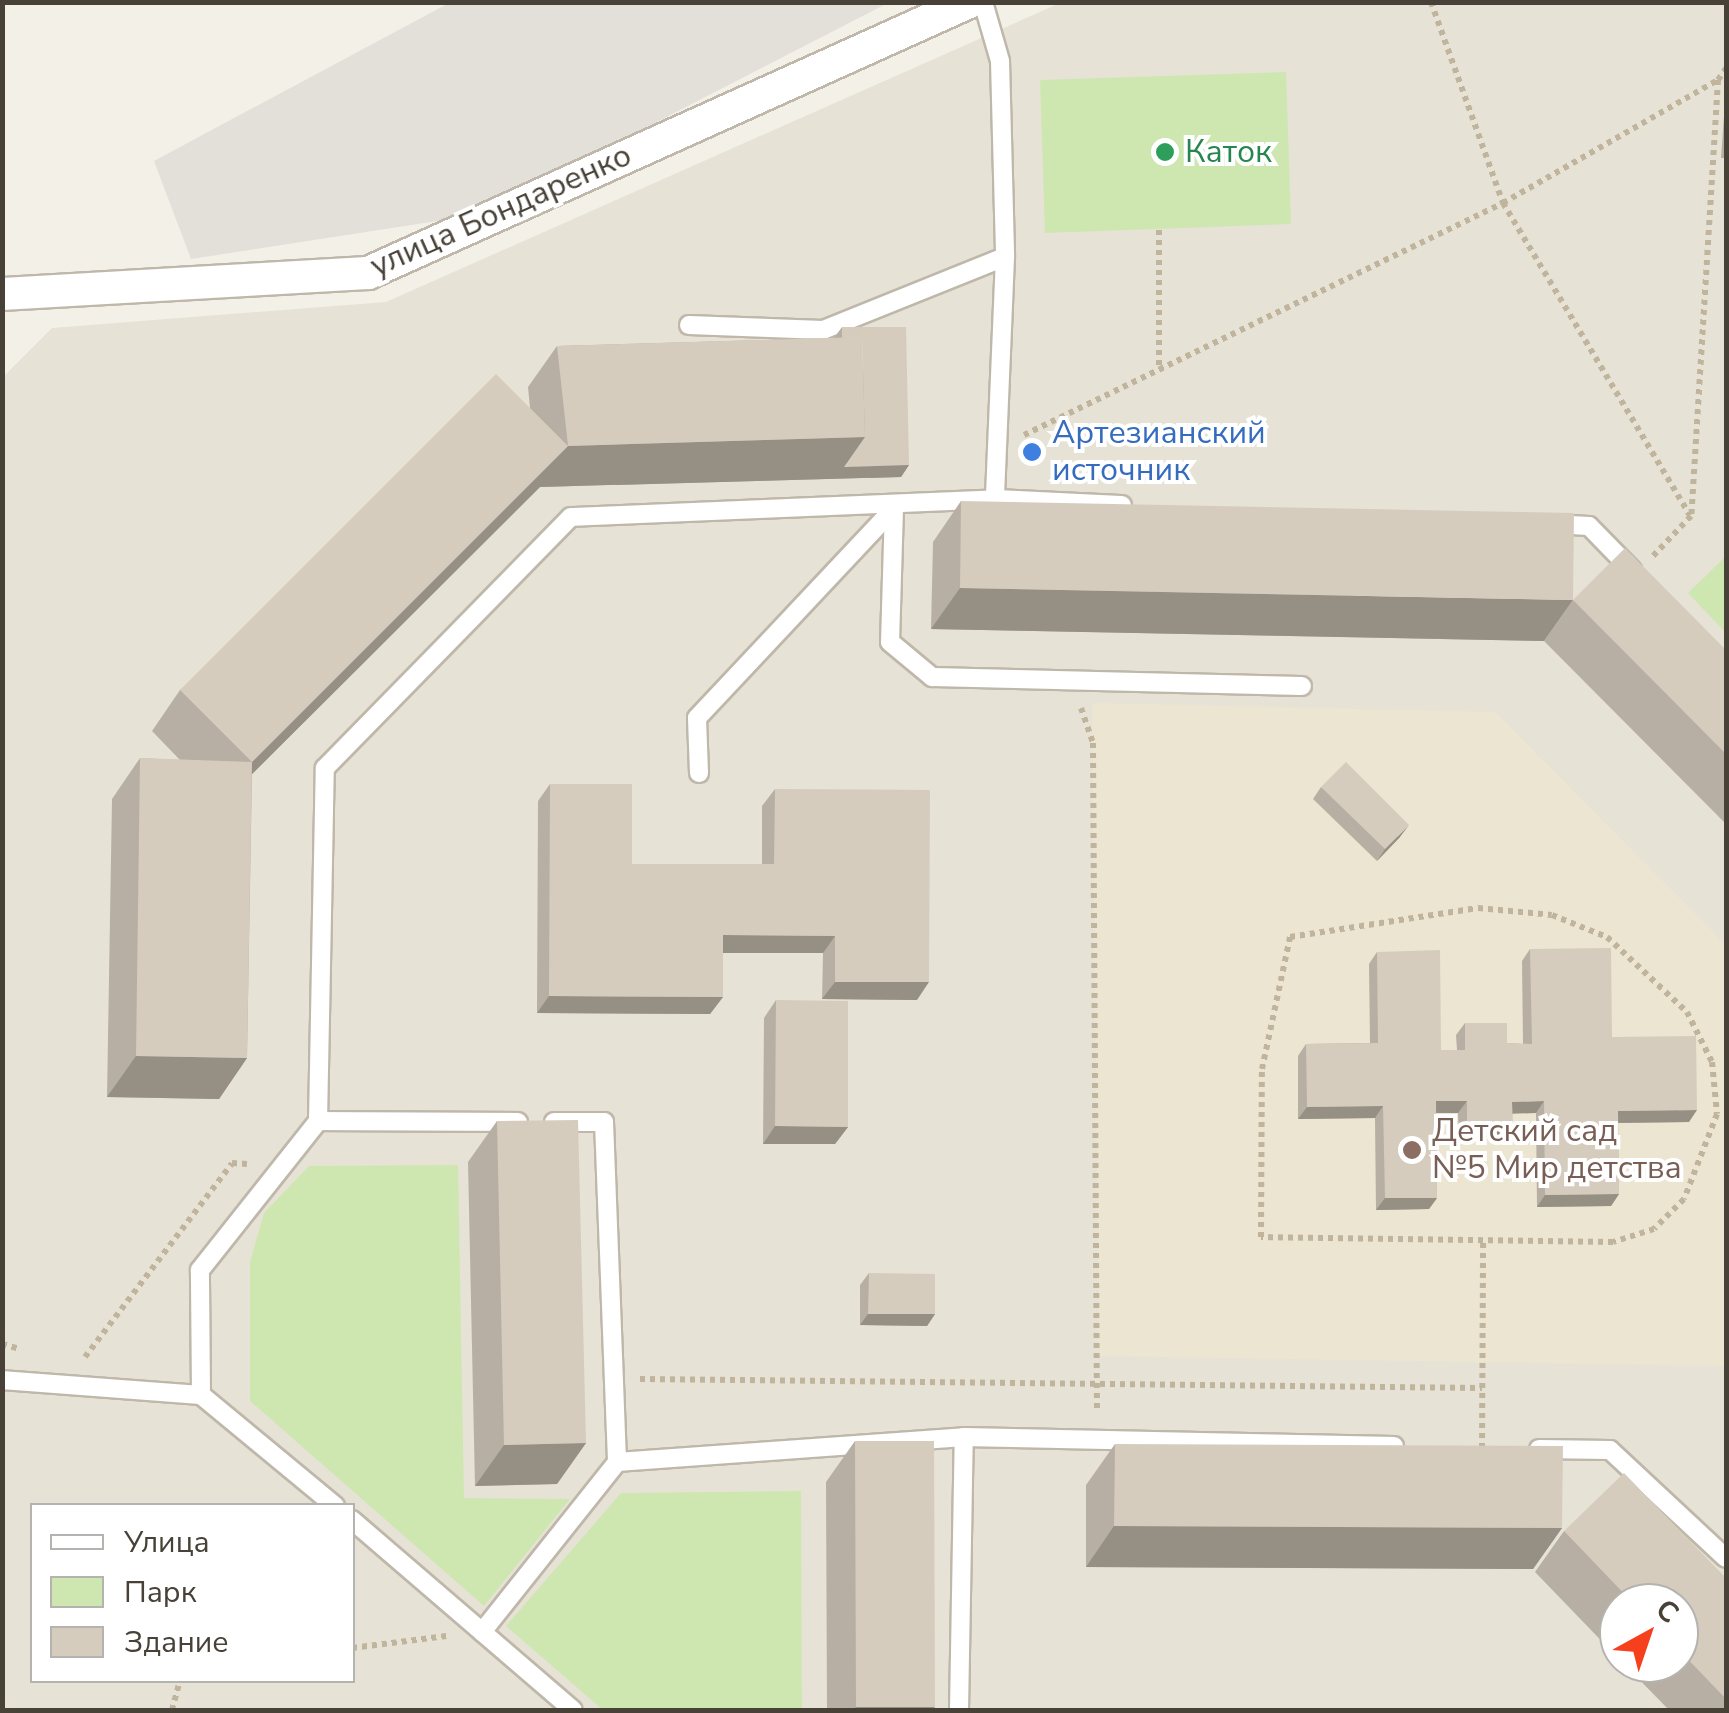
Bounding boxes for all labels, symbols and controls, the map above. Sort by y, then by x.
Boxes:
place label: Каток [1185,133,1272,171]
street label: улица Бондаренко [365,136,637,286]
marker: Каток [1154,141,1176,163]
place label: Артезианский источник [1052,415,1266,490]
marker: Артезианский источник [1021,441,1043,463]
place label: Детский сад №5 Мир детства [1432,1113,1682,1188]
marker: Детский сад №5 Мир детства [1401,1139,1423,1161]
legend [30,1503,355,1683]
text: Улица [124,1522,210,1563]
text: Парк [124,1572,196,1613]
north arrow [1599,1583,1699,1683]
text: С [1647,1591,1686,1632]
text: Здание [124,1622,229,1663]

